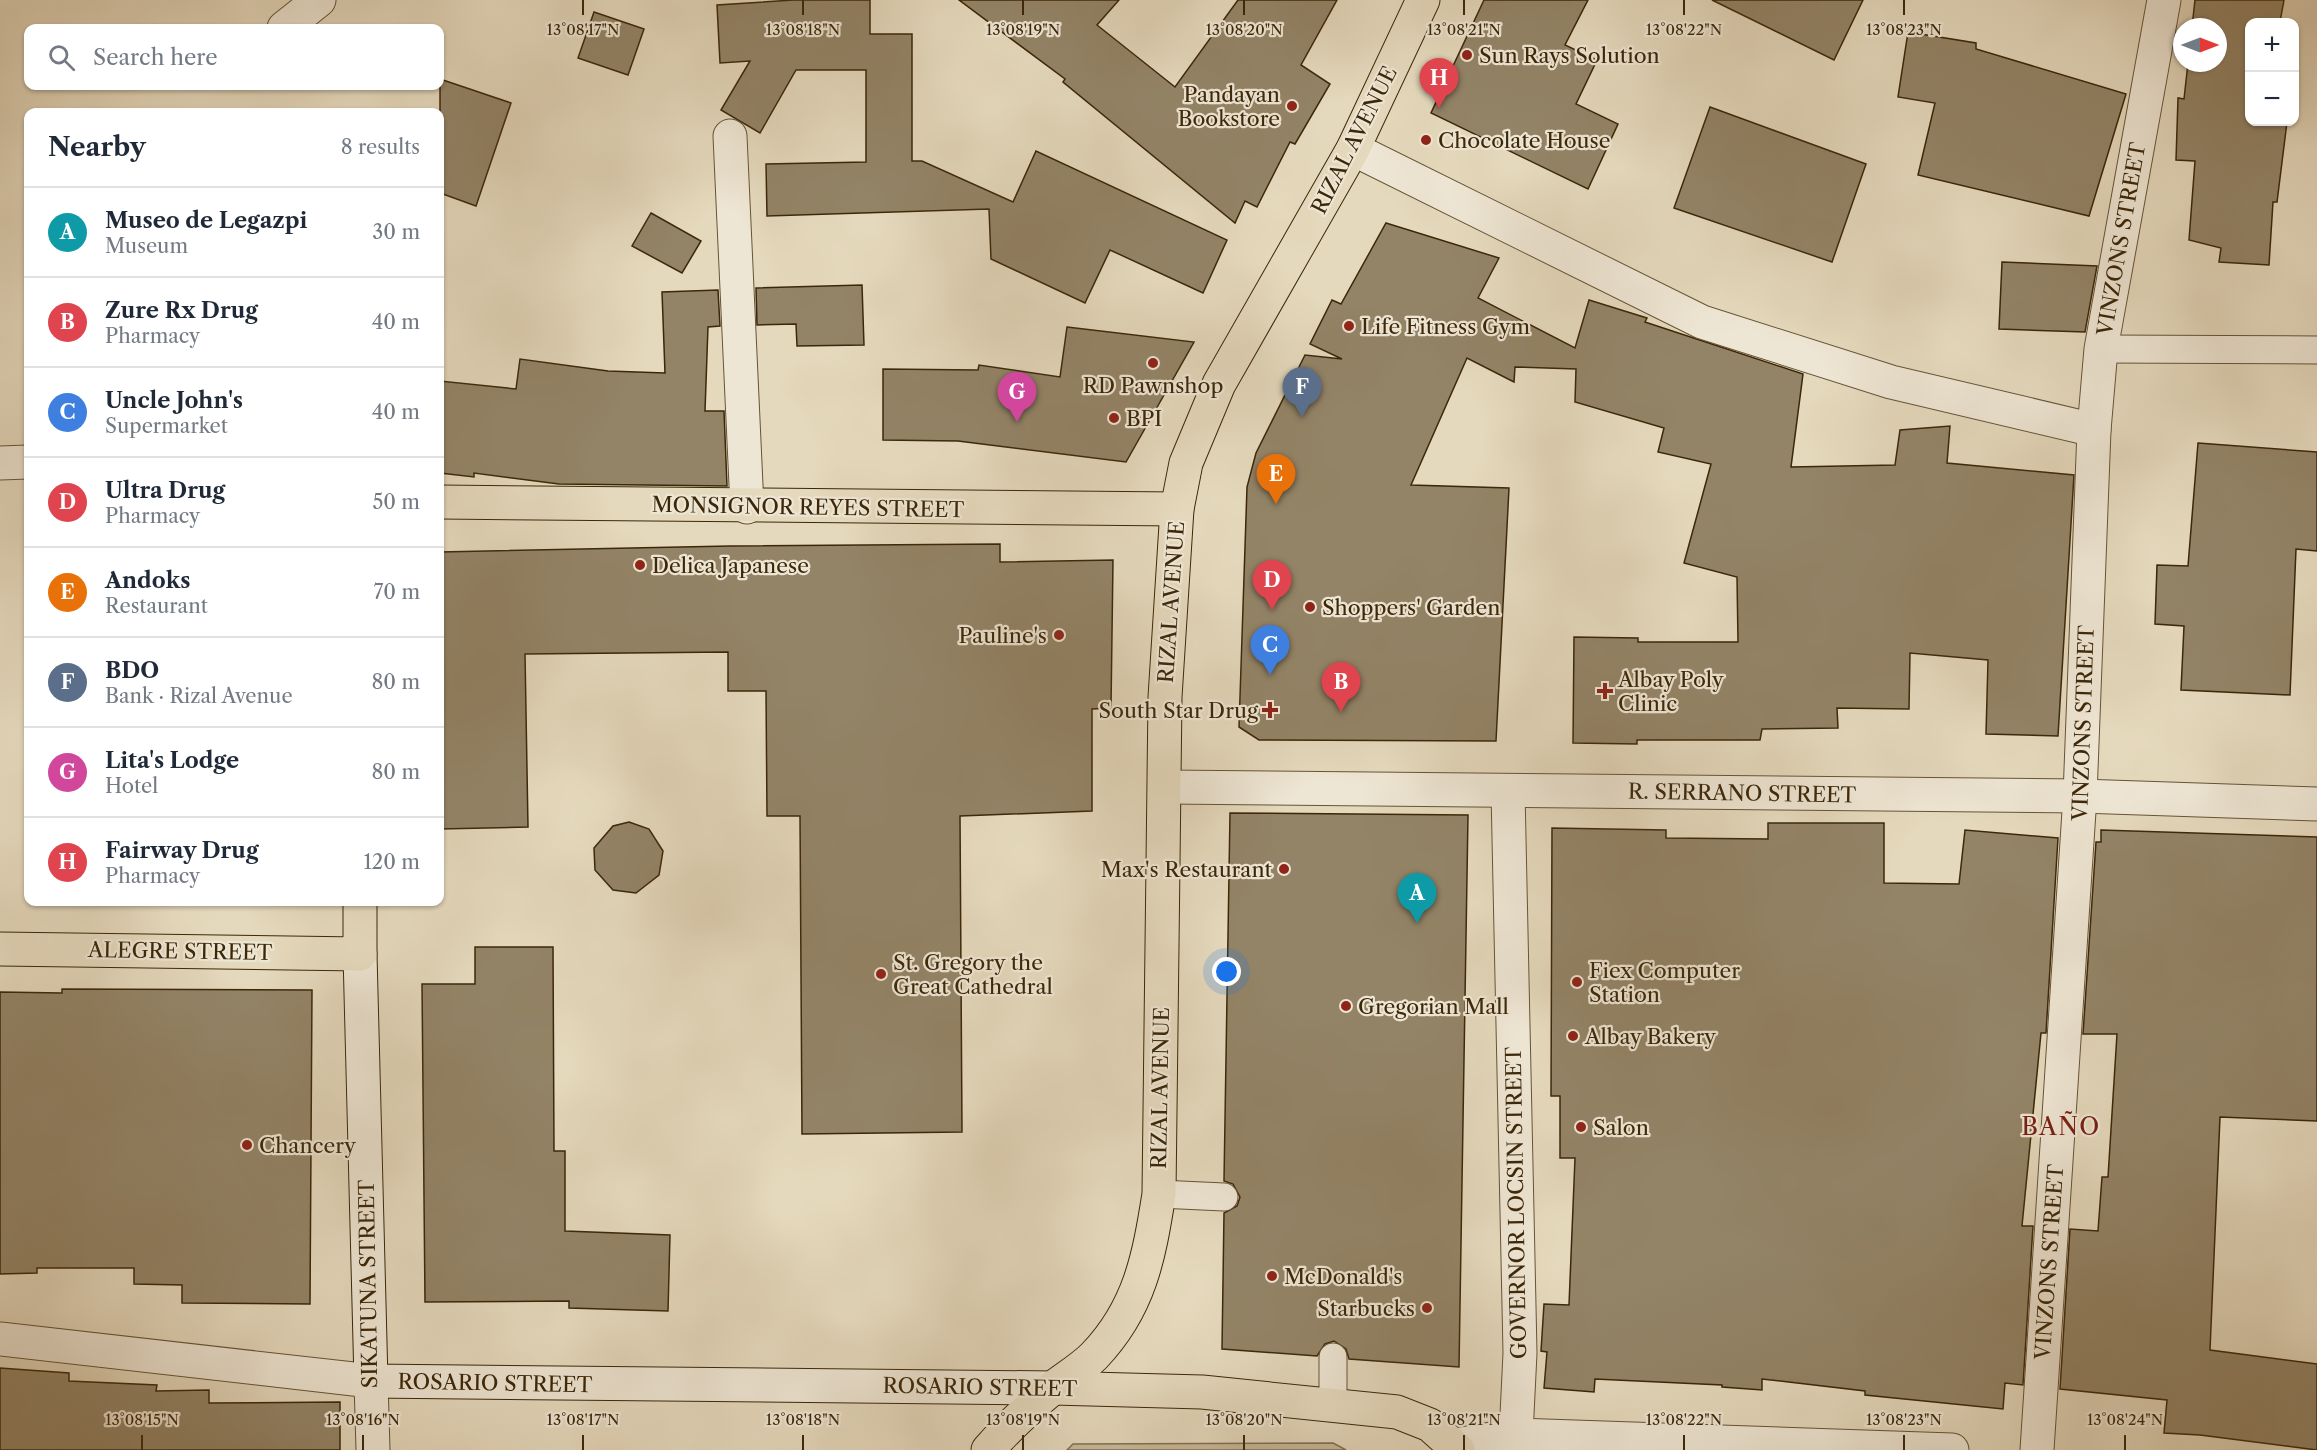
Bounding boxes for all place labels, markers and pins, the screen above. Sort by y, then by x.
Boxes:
place label: Sun Rays Solution [1479,43,1660,68]
marker: Sun Rays Solution [1460,48,1474,62]
pin: H [1420,58,1458,108]
place label: Pandayan Bookstore [1178,82,1280,131]
marker: Pandayan Bookstore [1285,99,1299,113]
place label: Chocolate House [1438,128,1610,153]
marker: Chocolate House [1419,133,1433,147]
place label: Life Fitness Gym [1361,314,1530,339]
marker: Life Fitness Gym [1342,319,1356,333]
marker: RD Pawnshop [1146,356,1160,370]
pin: F [1282,368,1322,417]
pin: G [998,372,1036,422]
place label: RD Pawnshop [1083,373,1223,398]
place label: BPI [1126,406,1162,431]
marker: BPI [1107,411,1121,425]
pin: E [1256,454,1296,504]
place label: Delica Japanese [652,553,809,578]
marker: Delica Japanese [633,558,647,572]
pin: D [1252,560,1292,610]
place label: Shoppers' Garden [1322,595,1500,620]
marker: Shoppers' Garden [1303,600,1317,614]
place label: Pauline's [959,623,1047,648]
pin: C [1250,626,1290,675]
marker: Pauline's [1052,628,1066,642]
pin: B [1322,662,1360,712]
place label: Albay Poly Clinic [1617,667,1724,716]
marker: Albay Poly Clinic [1596,682,1614,700]
place label: South Star Drug [1098,698,1259,723]
marker: South Star Drug [1263,703,1277,717]
place label: Max's Restaurant [1101,857,1273,882]
marker: Max's Restaurant [1277,862,1291,876]
pin: A [1398,874,1436,923]
place label: St. Gregory the Great Cathedral [893,950,1053,999]
place label: Fiex Computer Station [1589,958,1740,1007]
marker: St. Gregory the Great Cathedral [874,967,888,981]
marker: Fiex Computer Station [1570,975,1584,989]
place label: Gregorian Mall [1358,994,1509,1019]
marker: Gregorian Mall [1339,999,1353,1013]
place label: Albay Bakery [1584,1024,1716,1049]
marker: Albay Bakery [1566,1029,1580,1043]
place label: Salon [1593,1115,1649,1140]
marker: Salon [1574,1120,1588,1134]
place label: Chancery [259,1133,356,1158]
marker: Chancery [240,1138,254,1152]
place label: McDonald's [1284,1264,1402,1289]
marker: McDonald's [1265,1269,1279,1283]
place label: Starbucks [1317,1296,1415,1321]
marker: Starbucks [1420,1301,1434,1315]

